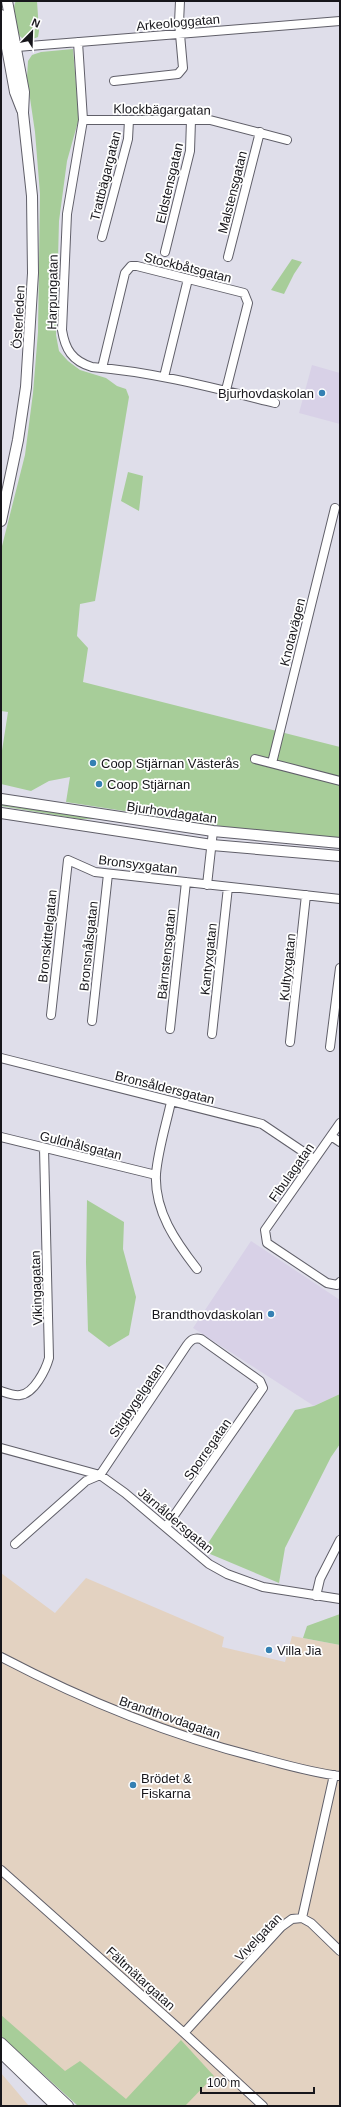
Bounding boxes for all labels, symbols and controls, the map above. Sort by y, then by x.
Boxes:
street label: Arkeologgatan [136,11,220,34]
north arrow [12,12,52,52]
text: N [30,16,42,30]
street label: Klockbägargatan [113,101,211,118]
street label: Trattbägargatan [87,130,124,223]
street label: Eldstensgatan [153,141,186,225]
street label: Malstensgatan [215,149,250,235]
street label: Stockbåtsgatan [143,249,233,286]
street label: Harpungatan [44,254,61,330]
street label: Österleden [9,285,28,349]
place label: Bjurhovdaskolan [218,386,314,401]
marker: Bjurhovdaskolan [317,388,327,398]
street label: Knotavägen [277,597,308,668]
place label: Coop Stjärnan Västerås [101,756,240,771]
marker: Coop Stjärnan Västerås [88,758,98,768]
place label: Coop Stjärnan [107,777,190,792]
marker: Coop Stjärnan [94,779,104,789]
street label: Bjurhovdagatan [126,799,218,826]
street label: Bronsyxgatan [98,852,178,877]
street label: Bronskittelgatan [35,889,60,983]
street label: Bronsnålsgatan [76,900,101,992]
street label: Bärnstensgatan [154,908,179,1000]
street label: Kantyxgatan [197,922,220,996]
street label: Kultyxgatan [276,932,299,1002]
street label: Bronsåldersgatan [114,1068,216,1107]
street label: Guldnålsgatan [38,1128,123,1163]
street label: Fibulagatan [266,1140,317,1204]
street label: Vikingagatan [28,1250,45,1326]
place label: Brandthovdaskolan [152,1307,263,1322]
marker: Brandthovdaskolan [266,1309,276,1319]
street label: Stigbygelgatan [106,1360,167,1440]
street label: Sporregatan [181,1416,234,1483]
street label: Järnåldersgatan [135,1485,216,1556]
place label: Villa Jia [277,1643,322,1658]
marker: Villa Jia [264,1645,274,1655]
street label: Brandthovdagatan [117,1693,223,1742]
place label: Brödet & Fiskarna [141,1771,192,1801]
marker: Brödet & Fiskarna [128,1780,138,1790]
street label: Vivelgatan [232,1910,285,1964]
street label: Fältmätargatan [103,1944,178,2013]
scale bar [201,2069,314,2095]
text: 100 m [207,2076,240,2090]

